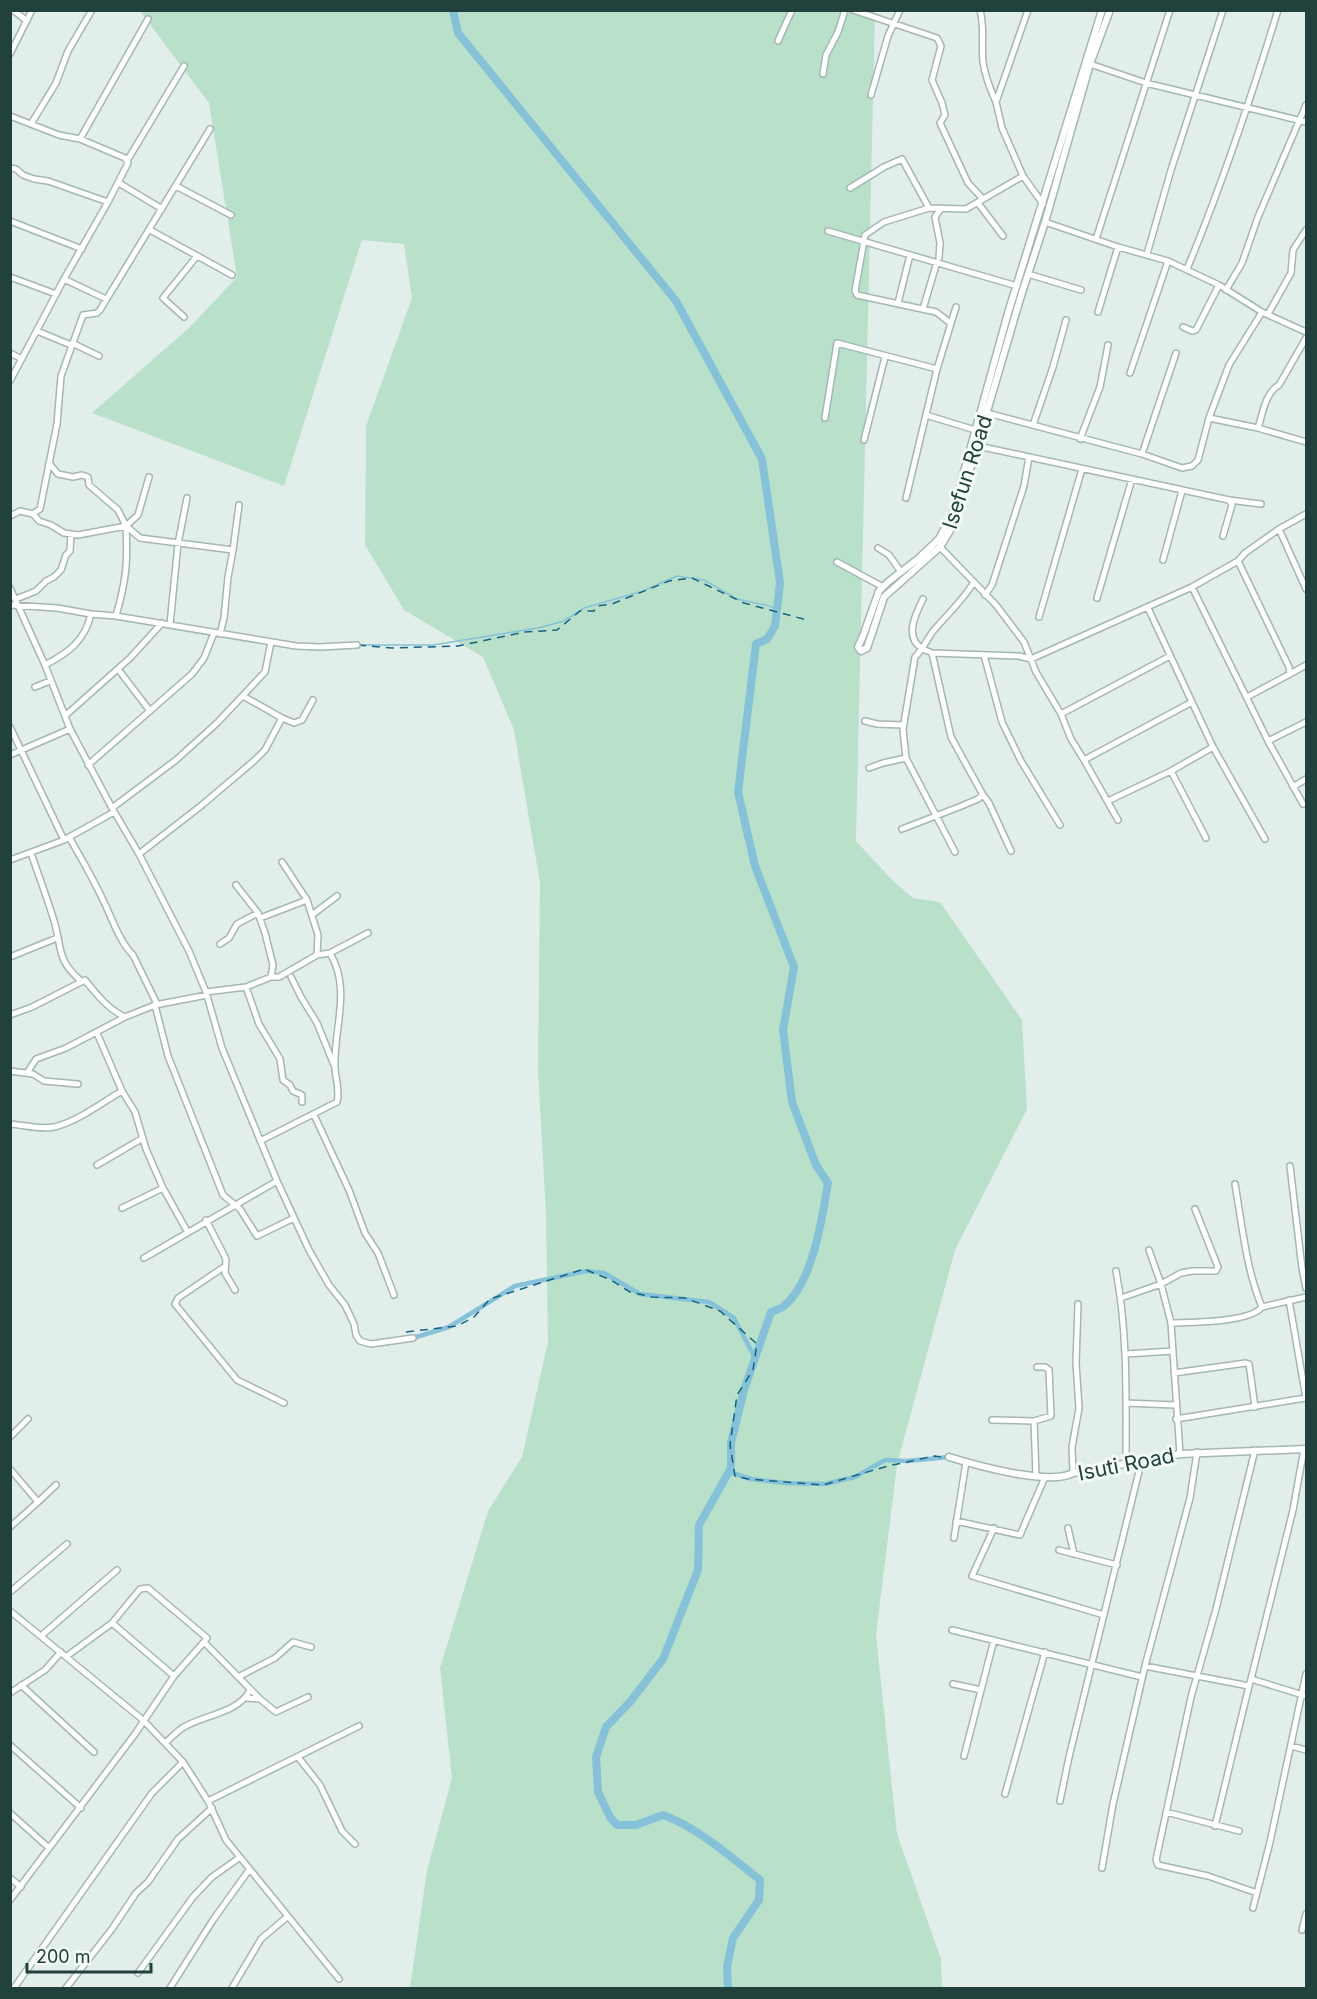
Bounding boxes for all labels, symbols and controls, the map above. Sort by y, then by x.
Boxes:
street label: Isefun Road [937,412,997,532]
street label: Isuti Road [1076,1442,1176,1486]
scale bar [27,1936,152,1974]
text: 200 m [36,1946,91,1967]

